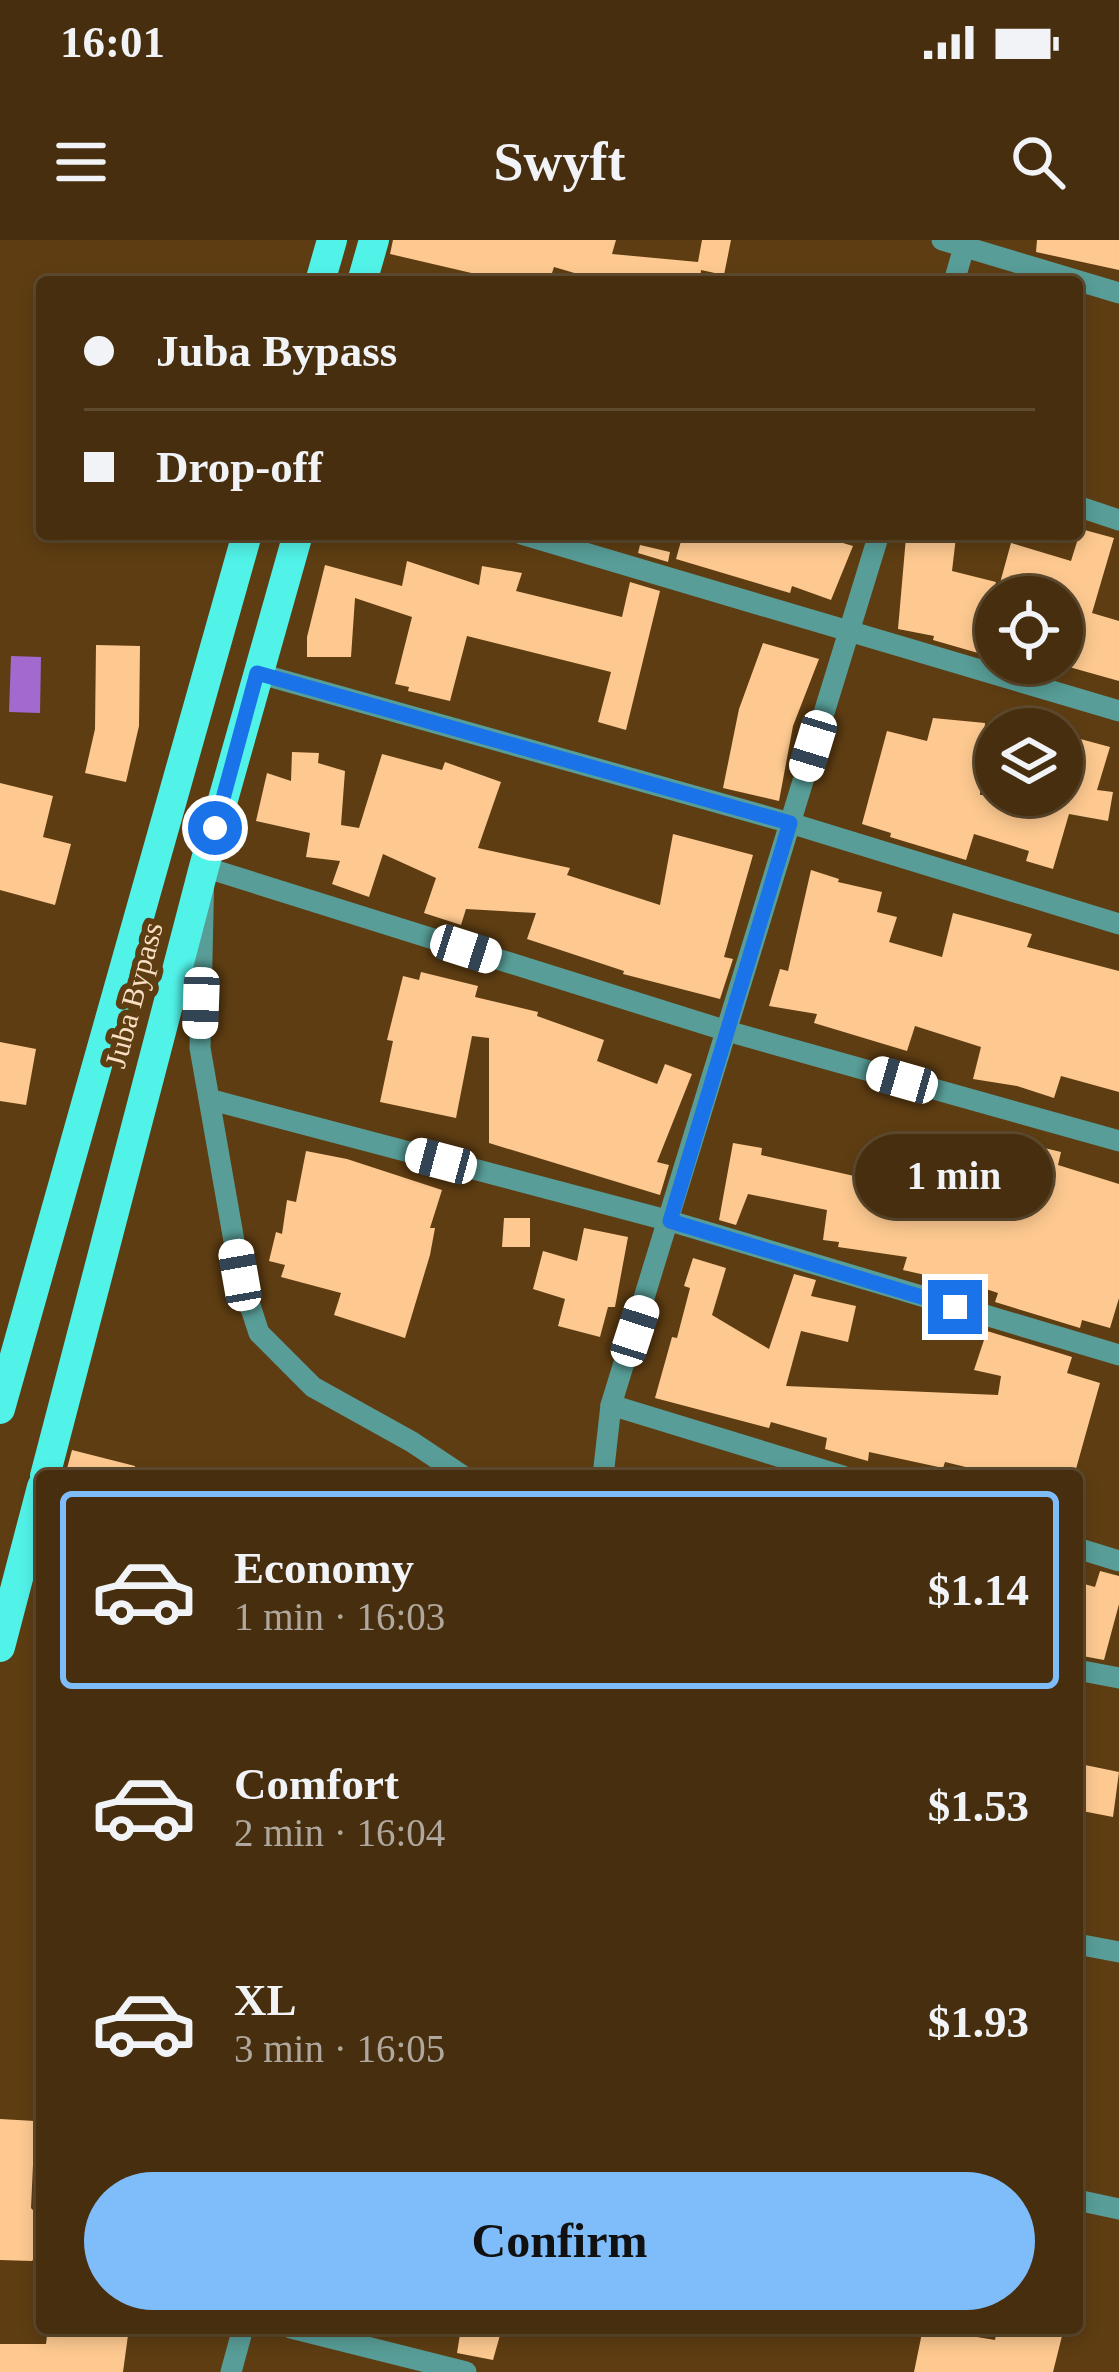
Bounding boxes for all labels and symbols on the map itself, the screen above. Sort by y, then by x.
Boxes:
car [785,706,841,786]
route start [188,801,242,855]
street label: Juba Bypass [98,919,169,1071]
car [426,921,506,977]
car [182,966,220,1040]
car [862,1053,942,1107]
callout: 1 min [856,1133,1054,1217]
car [402,1134,480,1188]
car [216,1236,264,1314]
route end [928,1280,982,1334]
car [607,1291,663,1371]

